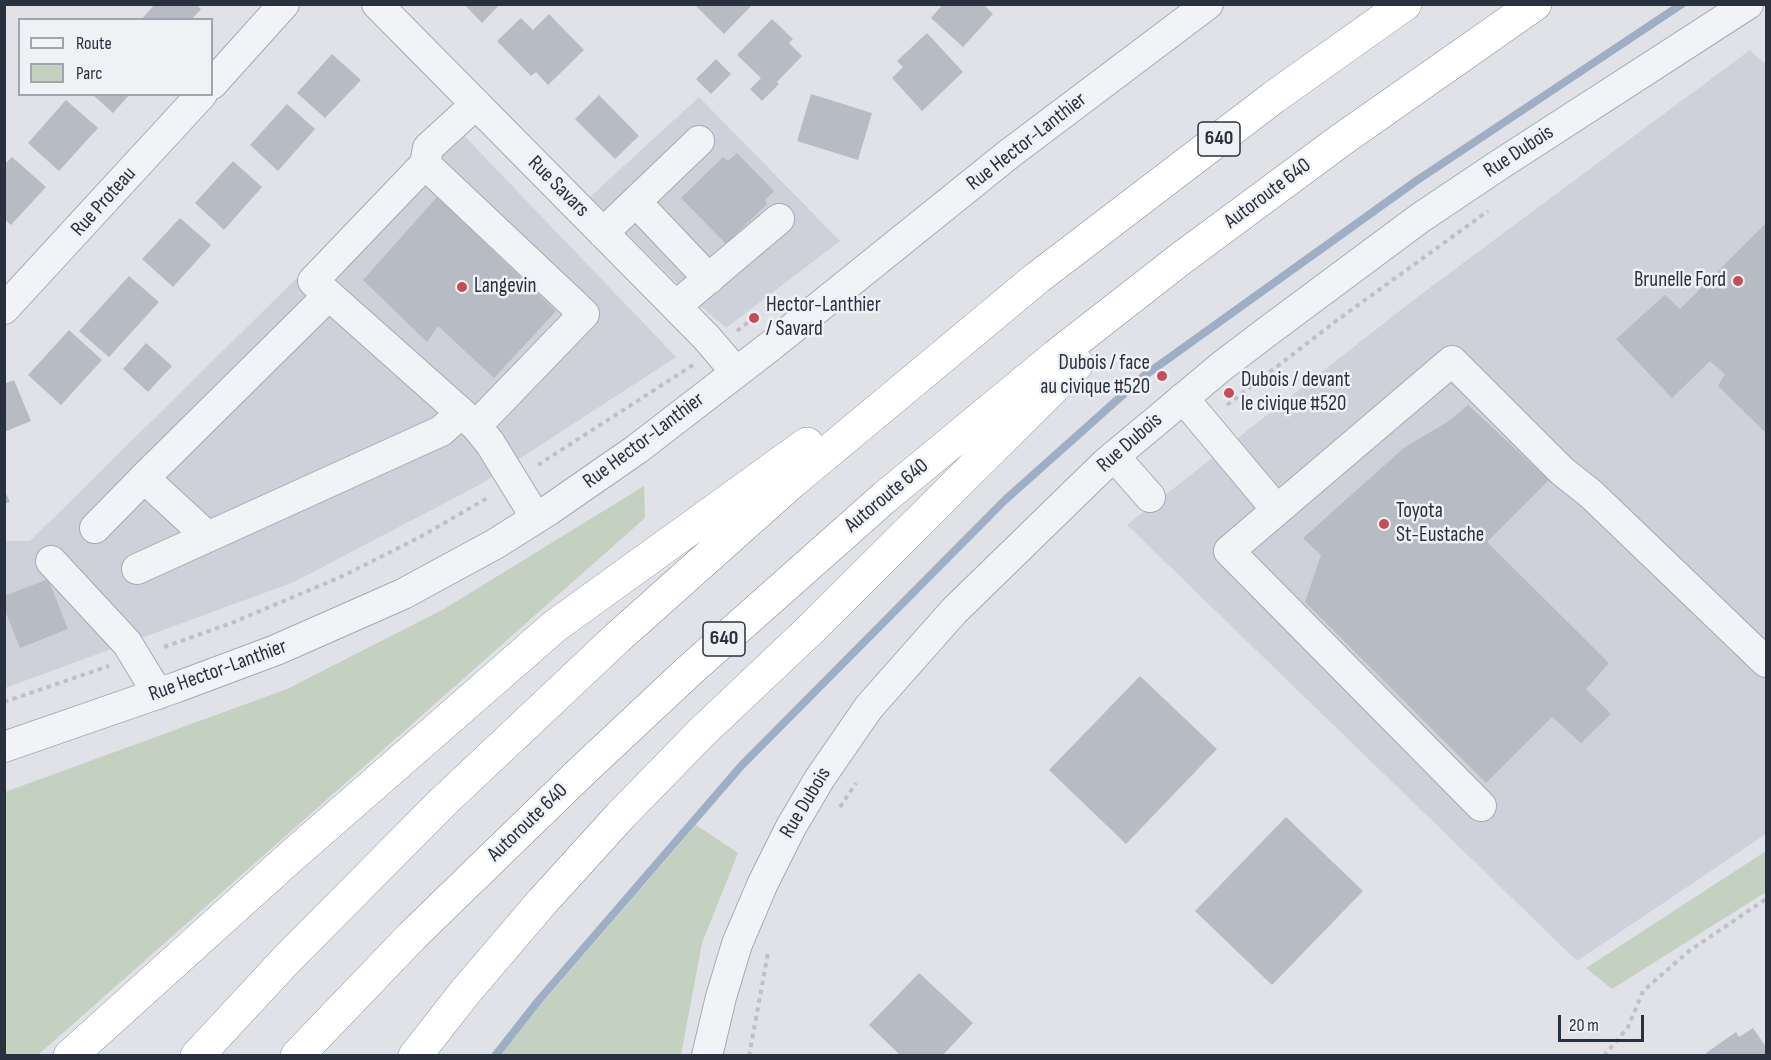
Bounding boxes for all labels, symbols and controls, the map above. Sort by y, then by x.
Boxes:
legend [18,18,213,96]
text: Route [76,33,112,54]
text: Parc [76,63,102,84]
street label: Rue Hector-Lanthier [962,87,1092,197]
street label: Rue Dubois [1479,120,1559,184]
road number: 640 [1198,122,1240,156]
street label: Rue Savars [522,151,594,223]
street label: Autoroute 640 [1220,153,1316,235]
street label: Rue Proteau [66,162,142,242]
place label: Brunelle Ford [1634,268,1726,294]
place label: Langevin [474,274,536,300]
marker: Brunelle Ford [1731,274,1745,288]
marker: Langevin [455,280,469,294]
place label: Hector-Lanthier / Savard [766,293,881,343]
marker: Hector-Lanthier / Savard [747,311,761,325]
place label: Dubois / face au civique #520 [1040,351,1150,401]
place label: Dubois / devant le civique #520 [1241,368,1350,418]
marker: Dubois / face au civique #520 [1155,369,1169,383]
marker: Dubois / devant le civique #520 [1222,386,1236,400]
street label: Rue Hector-Lanthier [579,387,709,495]
street label: Rue Dubois [1092,408,1168,478]
street label: Autoroute 640 [840,454,934,538]
place label: Toyota St-Eustache [1396,499,1484,549]
marker: Toyota St-Eustache [1377,517,1391,531]
road number: 640 [703,622,745,656]
street label: Rue Hector-Lanthier [146,634,290,708]
street label: Rue Dubois [775,763,837,843]
street label: Autoroute 640 [483,779,573,867]
scale bar [1561,1003,1646,1041]
text: 20 m [1569,1015,1599,1036]

